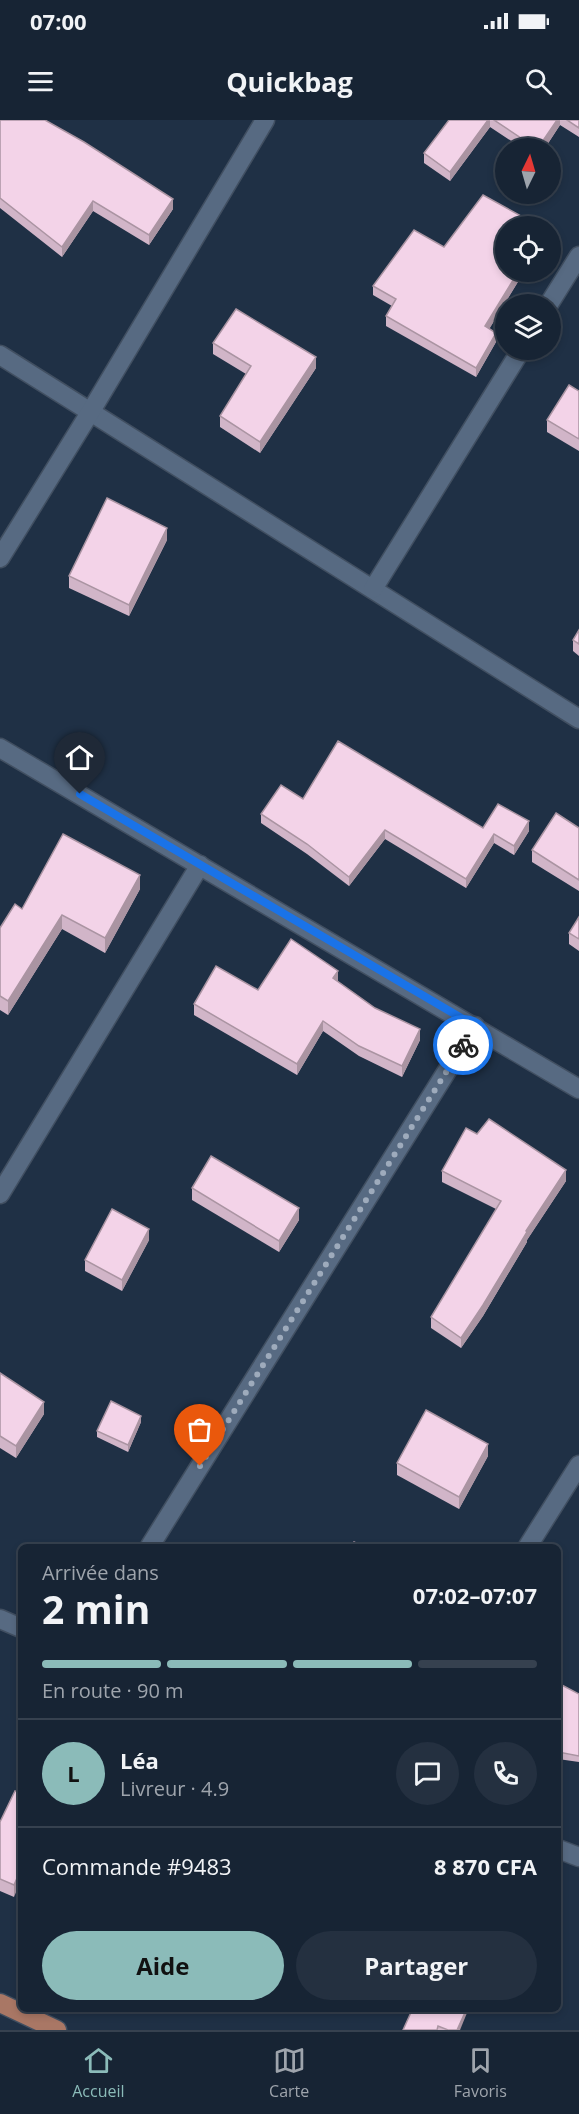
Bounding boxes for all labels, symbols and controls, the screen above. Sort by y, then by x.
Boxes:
text: 07:00 [30,6,87,36]
text: Quickbag [226,63,353,100]
icon: menu [24,65,57,98]
icon: search [522,65,555,98]
north arrow [495,138,561,204]
map controls [495,138,561,360]
button: locate [495,216,561,282]
button: layers [495,294,561,360]
pin [54,732,105,794]
icon: home [63,741,96,774]
courier [433,1015,493,1075]
icon: bike [447,1029,480,1062]
pin [174,1404,225,1466]
icon: bag [183,1413,216,1446]
text: Arrivée dans [42,1559,159,1586]
text: 07:02–07:07 [413,1580,537,1610]
text: 2 min [42,1582,150,1635]
text: En route · 90 m [42,1677,184,1704]
button: chat [396,1742,459,1805]
button: phone [474,1742,537,1805]
text: Léa [120,1745,159,1775]
text: L [67,1758,80,1788]
text: Livreur · 4.9 [120,1775,229,1802]
text: Commande #9483 [42,1851,232,1881]
text: 8 870 CFA [434,1851,537,1881]
button: Aide [42,1931,284,2000]
button: Partager [296,1931,537,2000]
tab: Accueil [72,2044,125,2102]
tab: Carte [269,2044,309,2102]
tab: Favoris [454,2044,507,2102]

